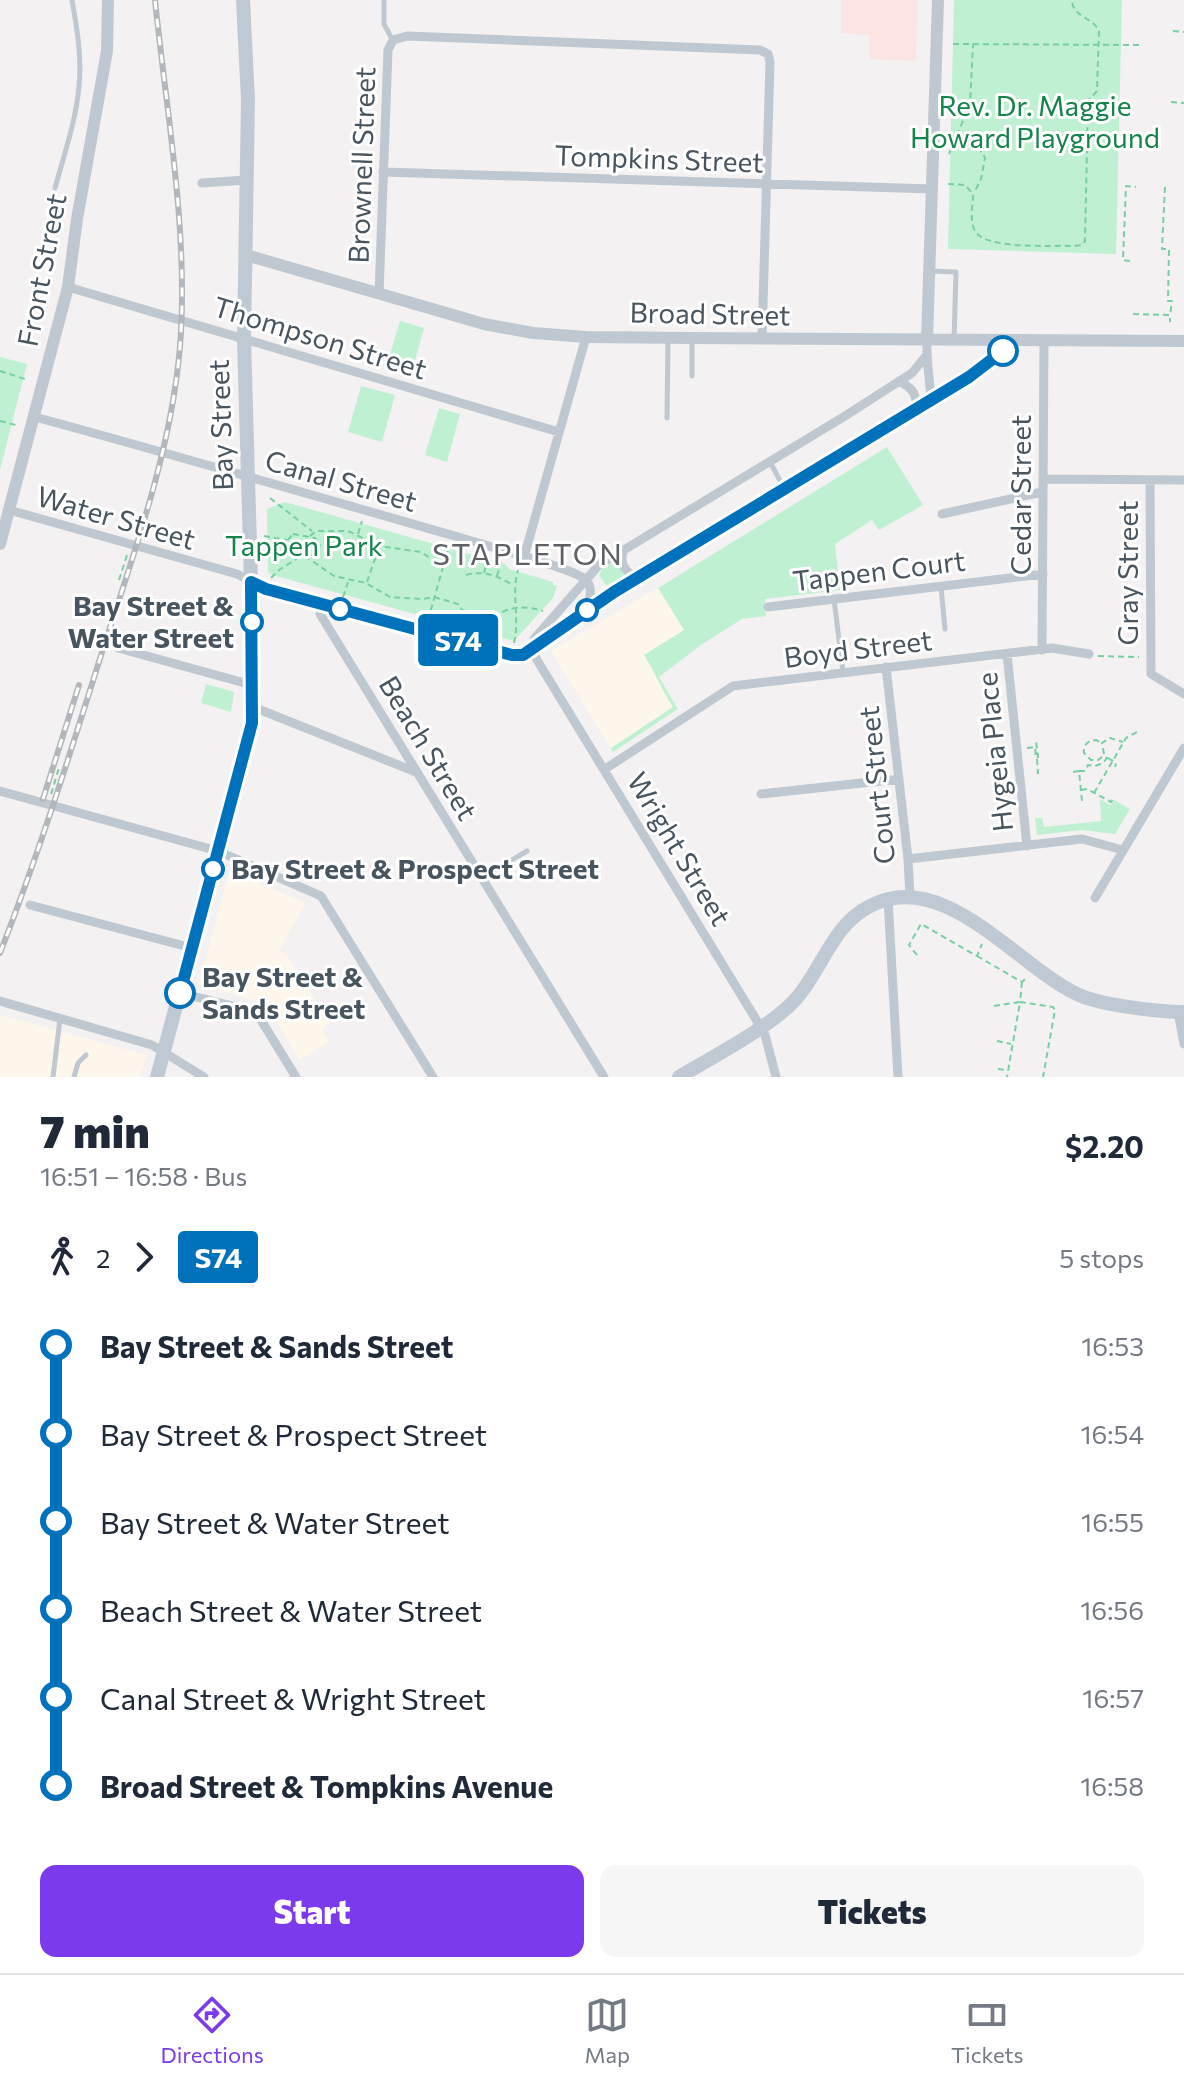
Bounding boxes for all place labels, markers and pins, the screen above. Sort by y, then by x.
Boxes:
unlabelled marker [988,336,1018,366]
place label: Bay Street & Water Street [67,588,235,654]
unlabelled marker [329,598,351,620]
unlabelled marker [576,599,598,621]
marker: Bay Street & Water Street [241,611,263,633]
place label: Bay Street & Prospect Street [231,851,599,885]
marker: Bay Street & Prospect Street [202,858,224,880]
place label: Bay Street & Sands Street [202,959,365,1025]
marker: Bay Street & Sands Street [165,978,195,1008]

